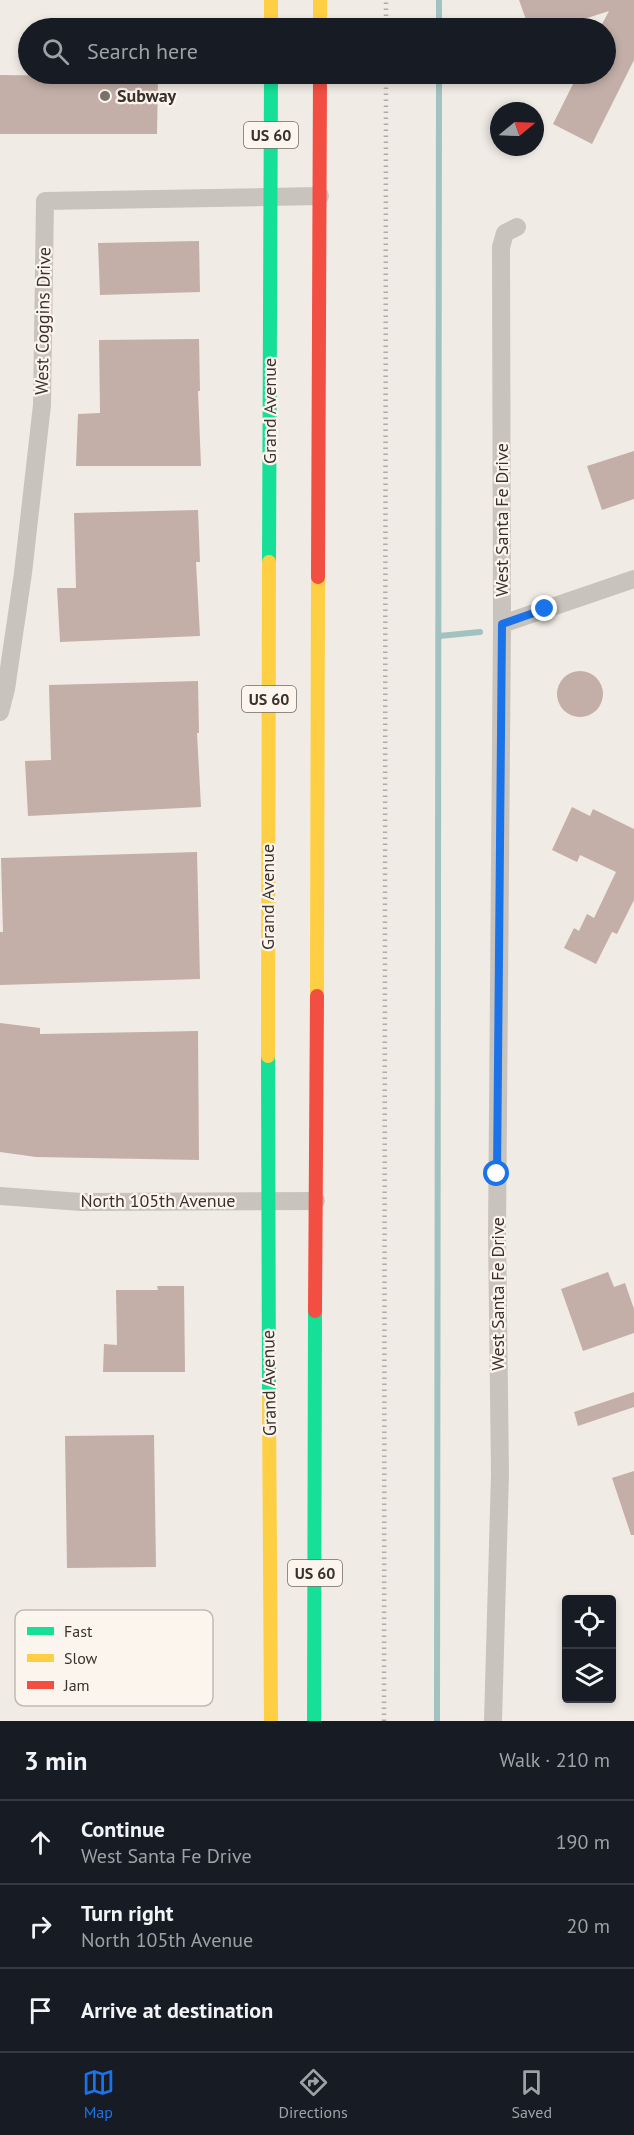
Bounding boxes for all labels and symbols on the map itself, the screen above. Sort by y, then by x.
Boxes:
place label: Subway [117,84,177,107]
marker: Subway [98,89,112,103]
north arrow [490,102,544,156]
road number: US 60 [244,122,298,148]
street label: West Coggins Drive [30,247,55,395]
street label: Grand Avenue [258,358,281,464]
street label: West Santa Fe Drive [490,443,513,597]
route end [531,595,557,621]
road number: US 60 [242,686,296,712]
street label: Grand Avenue [256,844,279,950]
route start [483,1160,509,1186]
street label: North 105th Avenue [81,1189,236,1212]
street label: West Santa Fe Drive [486,1217,509,1371]
street label: Grand Avenue [256,1330,281,1436]
road number: US 60 [288,1560,342,1586]
legend [15,1610,213,1706]
text: Fast [64,1621,93,1641]
text: Slow [64,1648,98,1668]
text: Jam [63,1675,90,1695]

